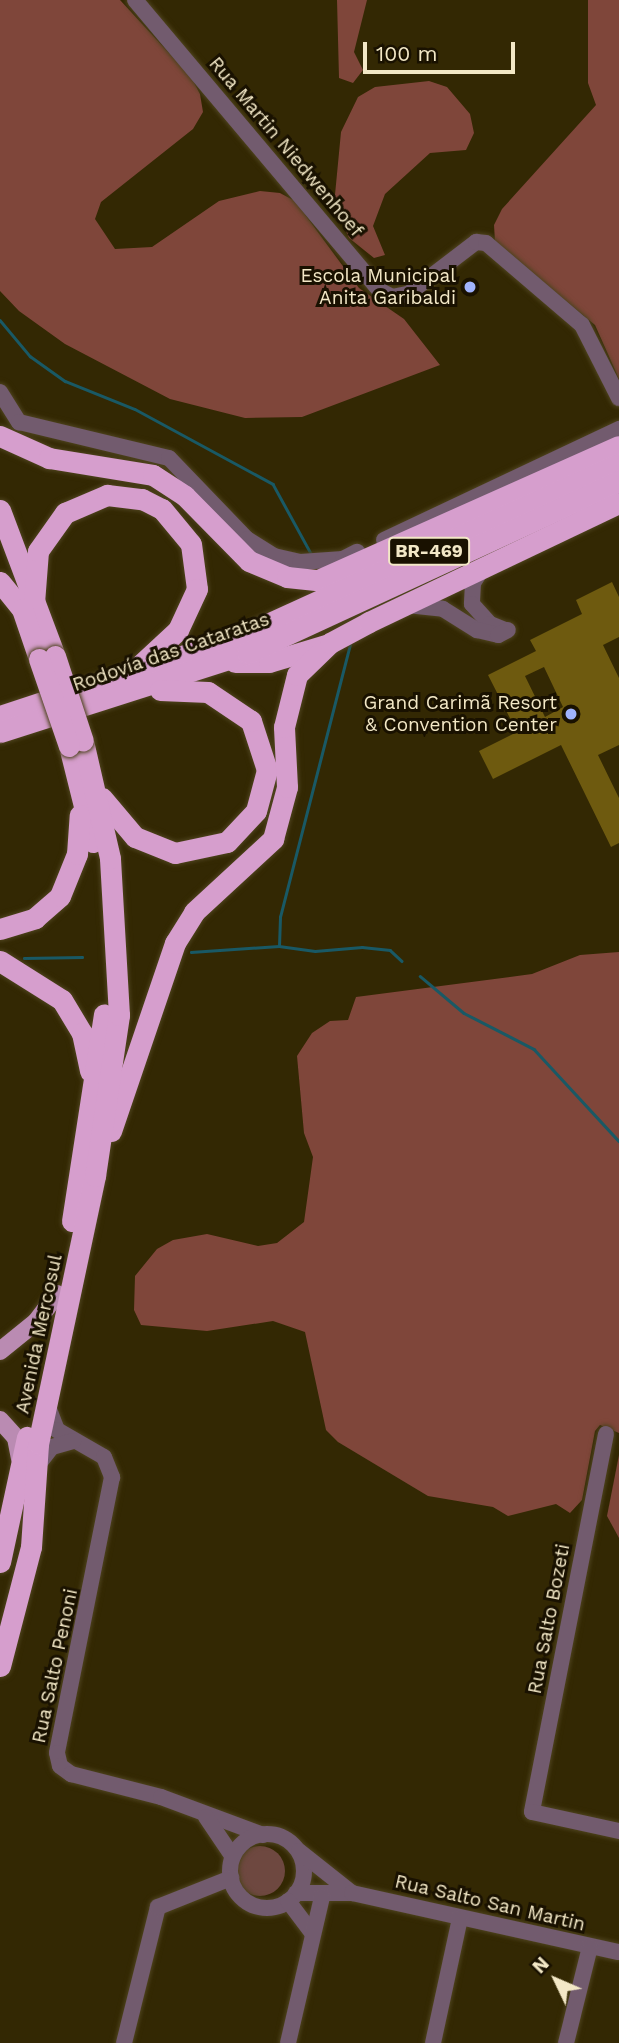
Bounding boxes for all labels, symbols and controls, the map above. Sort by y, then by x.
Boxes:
scale bar [367,28,519,72]
text: 100 m [376,41,438,66]
street label: Rua Martin Niedwenhoef [204,52,368,242]
place label: Escola Municipal Anita Garibaldi [300,265,456,309]
marker: Escola Municipal Anita Garibaldi [462,279,478,295]
road number: BR-469 [387,536,471,566]
street label: Rodovía das Cataratas [69,608,273,696]
place label: Grand Carimã Resort & Convention Center [363,692,557,736]
marker: Grand Carimã Resort & Convention Center [563,706,579,722]
street label: Avenida Mercosul [11,1252,67,1416]
street label: Rua Salto Bozeti [523,1542,575,1696]
street label: Rua Salto Penoni [27,1586,83,1746]
street label: Rua Salto San Martin [392,1870,588,1936]
north arrow [521,1945,591,2015]
text: N [527,1952,554,1978]

